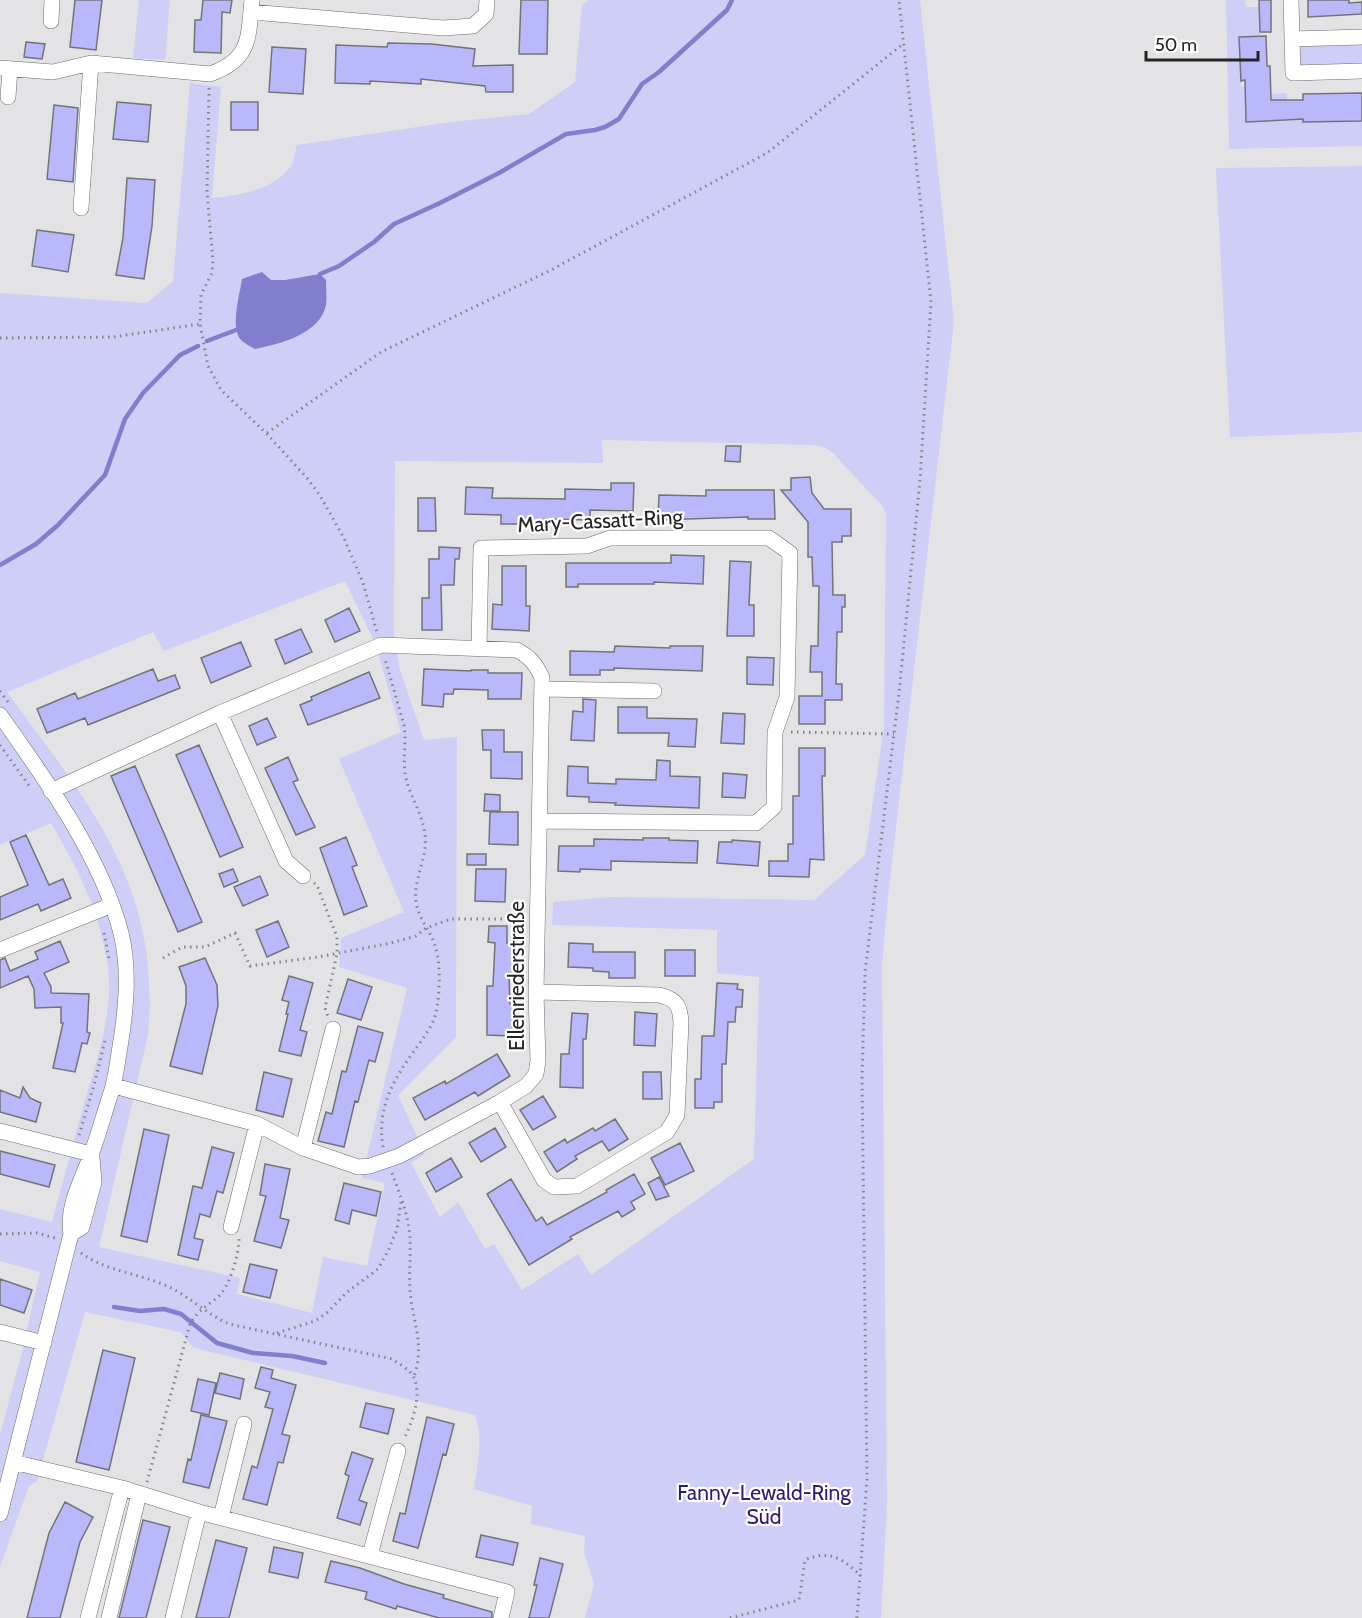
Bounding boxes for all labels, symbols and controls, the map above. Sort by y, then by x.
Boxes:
scale bar [1146,24,1258,62]
text: 50 m [1155,34,1197,56]
street label: Mary-Cassatt-Ring [517,504,684,537]
street label: Ellenriederstraße [504,901,529,1051]
park label: Fanny-Lewald-Ring Süd [677,1480,851,1529]

